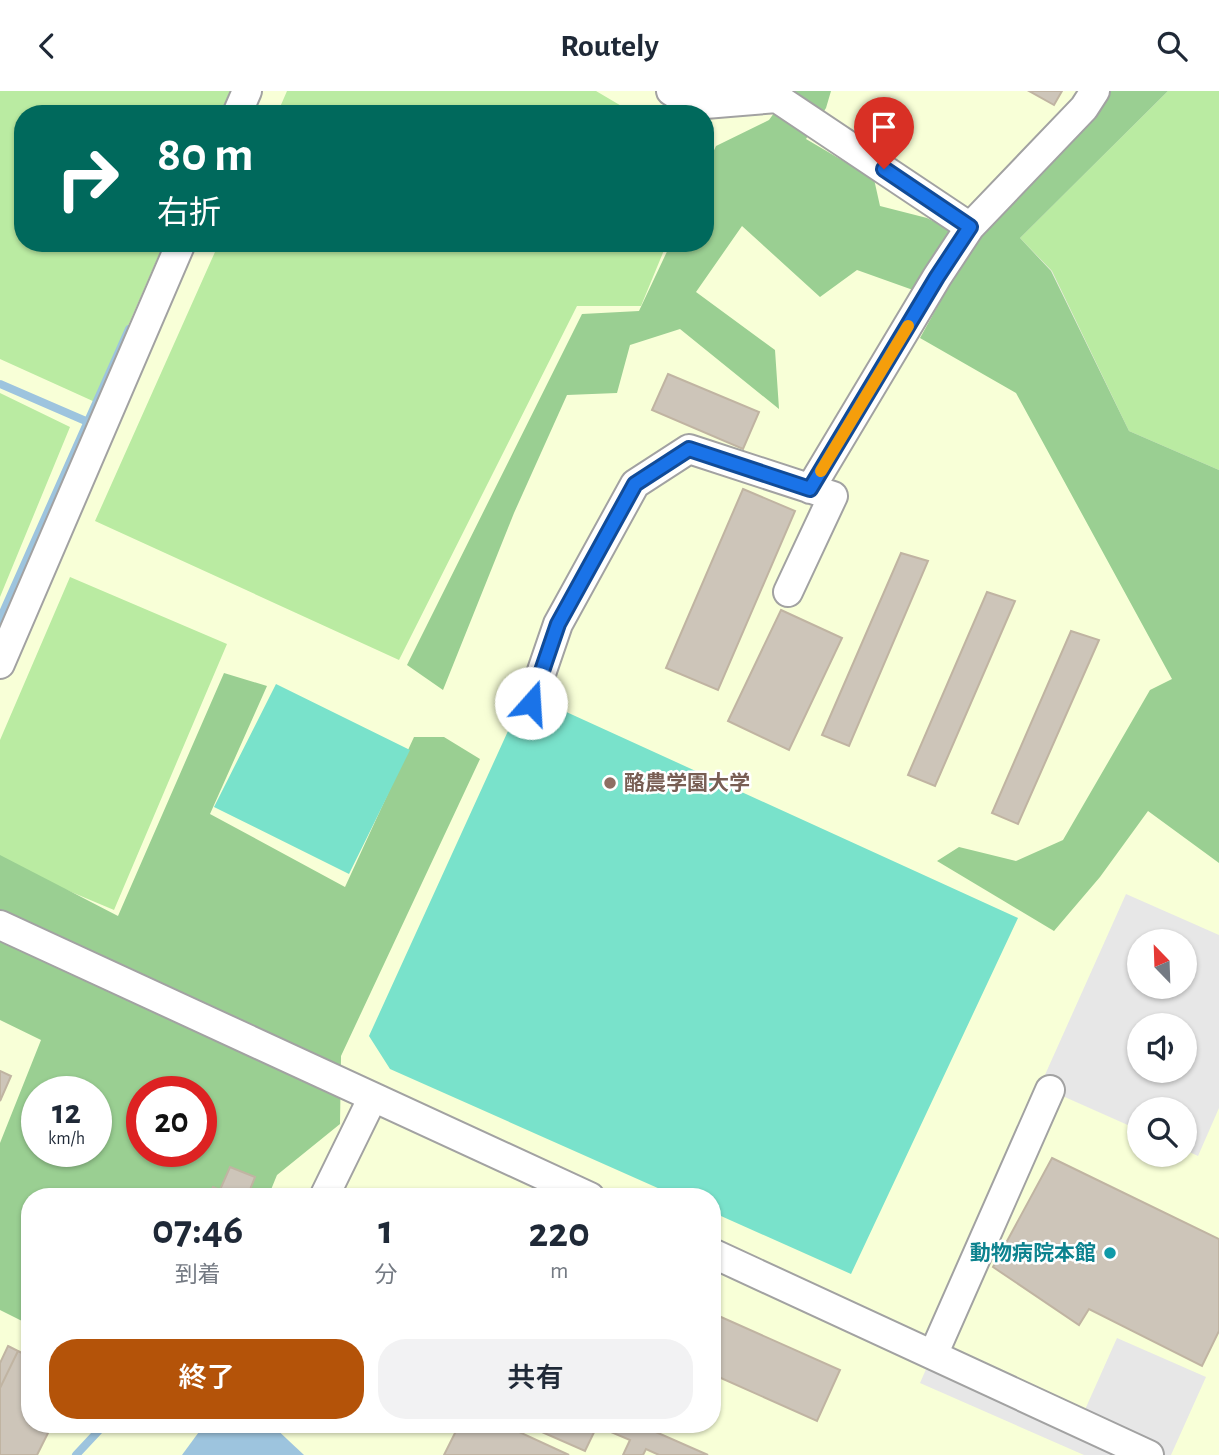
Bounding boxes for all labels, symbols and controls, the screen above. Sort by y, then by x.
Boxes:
icon: back [28,27,66,65]
icon: search [1153,27,1191,65]
text: Routely [560,30,659,62]
pin [854,97,914,169]
icon: arrive [865,108,903,146]
text: 80 m [157,131,254,180]
icon: right [42,133,133,224]
text: 右折 [157,197,221,229]
position arrow [494,666,568,740]
place label: 酪農学園大学 [624,772,750,794]
marker: 酪農学園大学 [602,775,618,791]
north arrow [1127,929,1197,999]
map controls [1127,929,1197,1167]
button: sound [1127,1013,1197,1083]
speed limit sign: 20 [126,1076,217,1167]
text: 12 [52,1095,81,1130]
button: search [1127,1097,1197,1167]
text: km/h [48,1130,85,1148]
text: 07:46 [152,1209,243,1251]
text: 1 [378,1209,393,1251]
text: 220 [528,1212,590,1254]
place label: 動物病院本館 [970,1241,1096,1264]
marker: 動物病院本館 [1102,1245,1118,1261]
text: m [550,1260,568,1283]
text: 到着 [175,1264,221,1287]
text: 分 [374,1264,397,1287]
button: 終了 [49,1339,364,1419]
button: 共有 [378,1339,693,1419]

